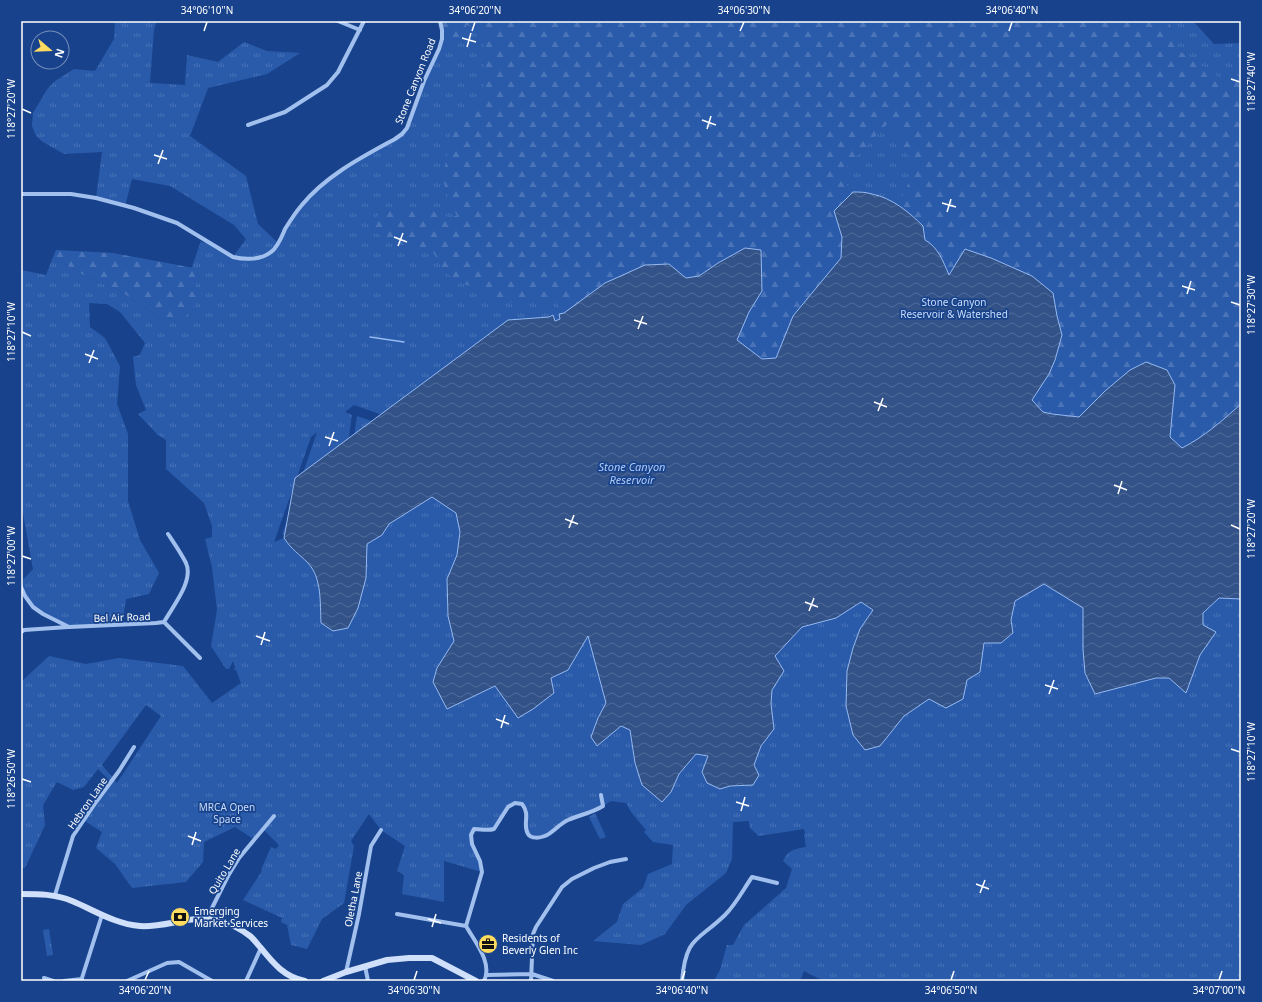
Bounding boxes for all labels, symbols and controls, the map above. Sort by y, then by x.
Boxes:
text: 34°06'10"N [181,3,233,17]
text: 34°06'20"N [449,3,501,17]
text: 34°06'30"N [718,3,770,17]
text: 34°06'40"N [986,3,1038,17]
north arrow [30,30,70,70]
street label: Stone Canyon Road [391,36,439,126]
text: N [51,47,68,60]
text: 118°27'40"W [1244,51,1258,112]
text: 118°27'20"W [4,78,18,139]
text: 118°27'30"W [1244,274,1258,335]
park label: Stone Canyon Reservoir & Watershed [900,295,1008,321]
text: 118°27'10"W [4,301,18,362]
water label: Stone Canyon Reservoir [599,459,665,487]
text: 118°27'20"W [1244,498,1258,559]
text: 118°27'00"W [4,525,18,586]
street label: Bel Air Road [93,609,151,625]
text: 118°27'10"W [1244,721,1258,782]
text: 118°26'50"W [4,748,18,809]
street label: Hebron Lane [64,774,110,832]
park label: MRCA Open Space [199,800,255,826]
street label: Quito Lane [205,845,243,897]
street label: Oletha Lane [341,869,365,928]
place label: Emerging Market Services [194,904,268,930]
bank icon: Emerging Market Services [169,906,191,928]
place label: Residents of Beverly Glen Inc [502,931,578,957]
office icon: Residents of Beverly Glen Inc [477,933,499,955]
text: 34°06'20"N [119,983,171,997]
text: 34°06'30"N [388,983,440,997]
text: 34°06'40"N [656,983,708,997]
text: 34°06'50"N [925,983,977,997]
text: 34°07'00"N [1193,983,1245,997]

